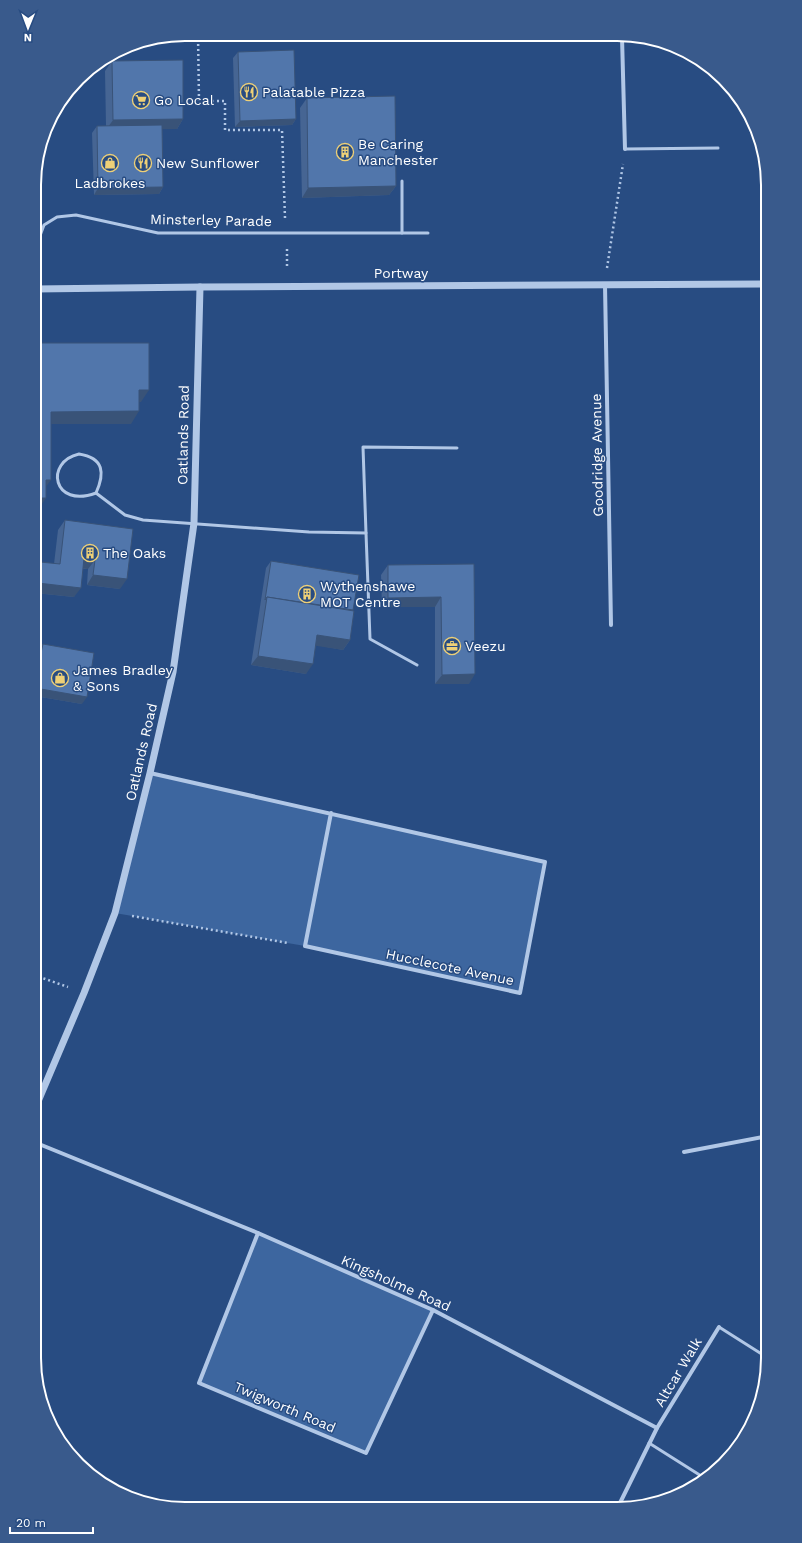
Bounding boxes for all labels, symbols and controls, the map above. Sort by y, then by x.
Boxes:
north arrow [8,8,48,48]
text: N [24,31,32,44]
restaurant icon: Palatable Pizza [239,82,259,102]
place label: Palatable Pizza [262,84,365,100]
supermarket icon: Go Local [131,90,151,110]
place label: Go Local [154,92,215,108]
place label: Be Caring Manchester [358,136,438,168]
building icon: Be Caring Manchester [335,142,355,162]
shop icon: Ladbrokes [100,153,120,173]
restaurant icon: New Sunflower [133,153,153,173]
place label: New Sunflower [156,155,260,171]
place label: Ladbrokes [75,175,145,191]
street label: Minsterley Parade [150,211,272,229]
street label: Portway [374,265,429,281]
street label: Oatlands Road [174,385,192,485]
street label: Goodridge Avenue [588,393,606,517]
building icon: The Oaks [80,543,100,563]
place label: The Oaks [103,545,166,561]
place label: Wythenshawe MOT Centre [320,578,415,610]
building icon: Wythenshawe MOT Centre [297,584,317,604]
office icon: Veezu [442,636,462,656]
place label: Veezu [465,638,506,654]
place label: James Bradley & Sons [73,662,174,694]
shop icon: James Bradley & Sons [50,668,70,688]
street label: Oatlands Road [122,701,160,803]
street label: Hucclecote Avenue [384,946,516,988]
street label: Kingsholme Road [339,1252,453,1314]
street label: Altcar Walk [651,1335,705,1409]
street label: Twigworth Road [232,1378,338,1436]
scale bar [10,1509,93,1535]
text: 20 m [16,1516,46,1530]

